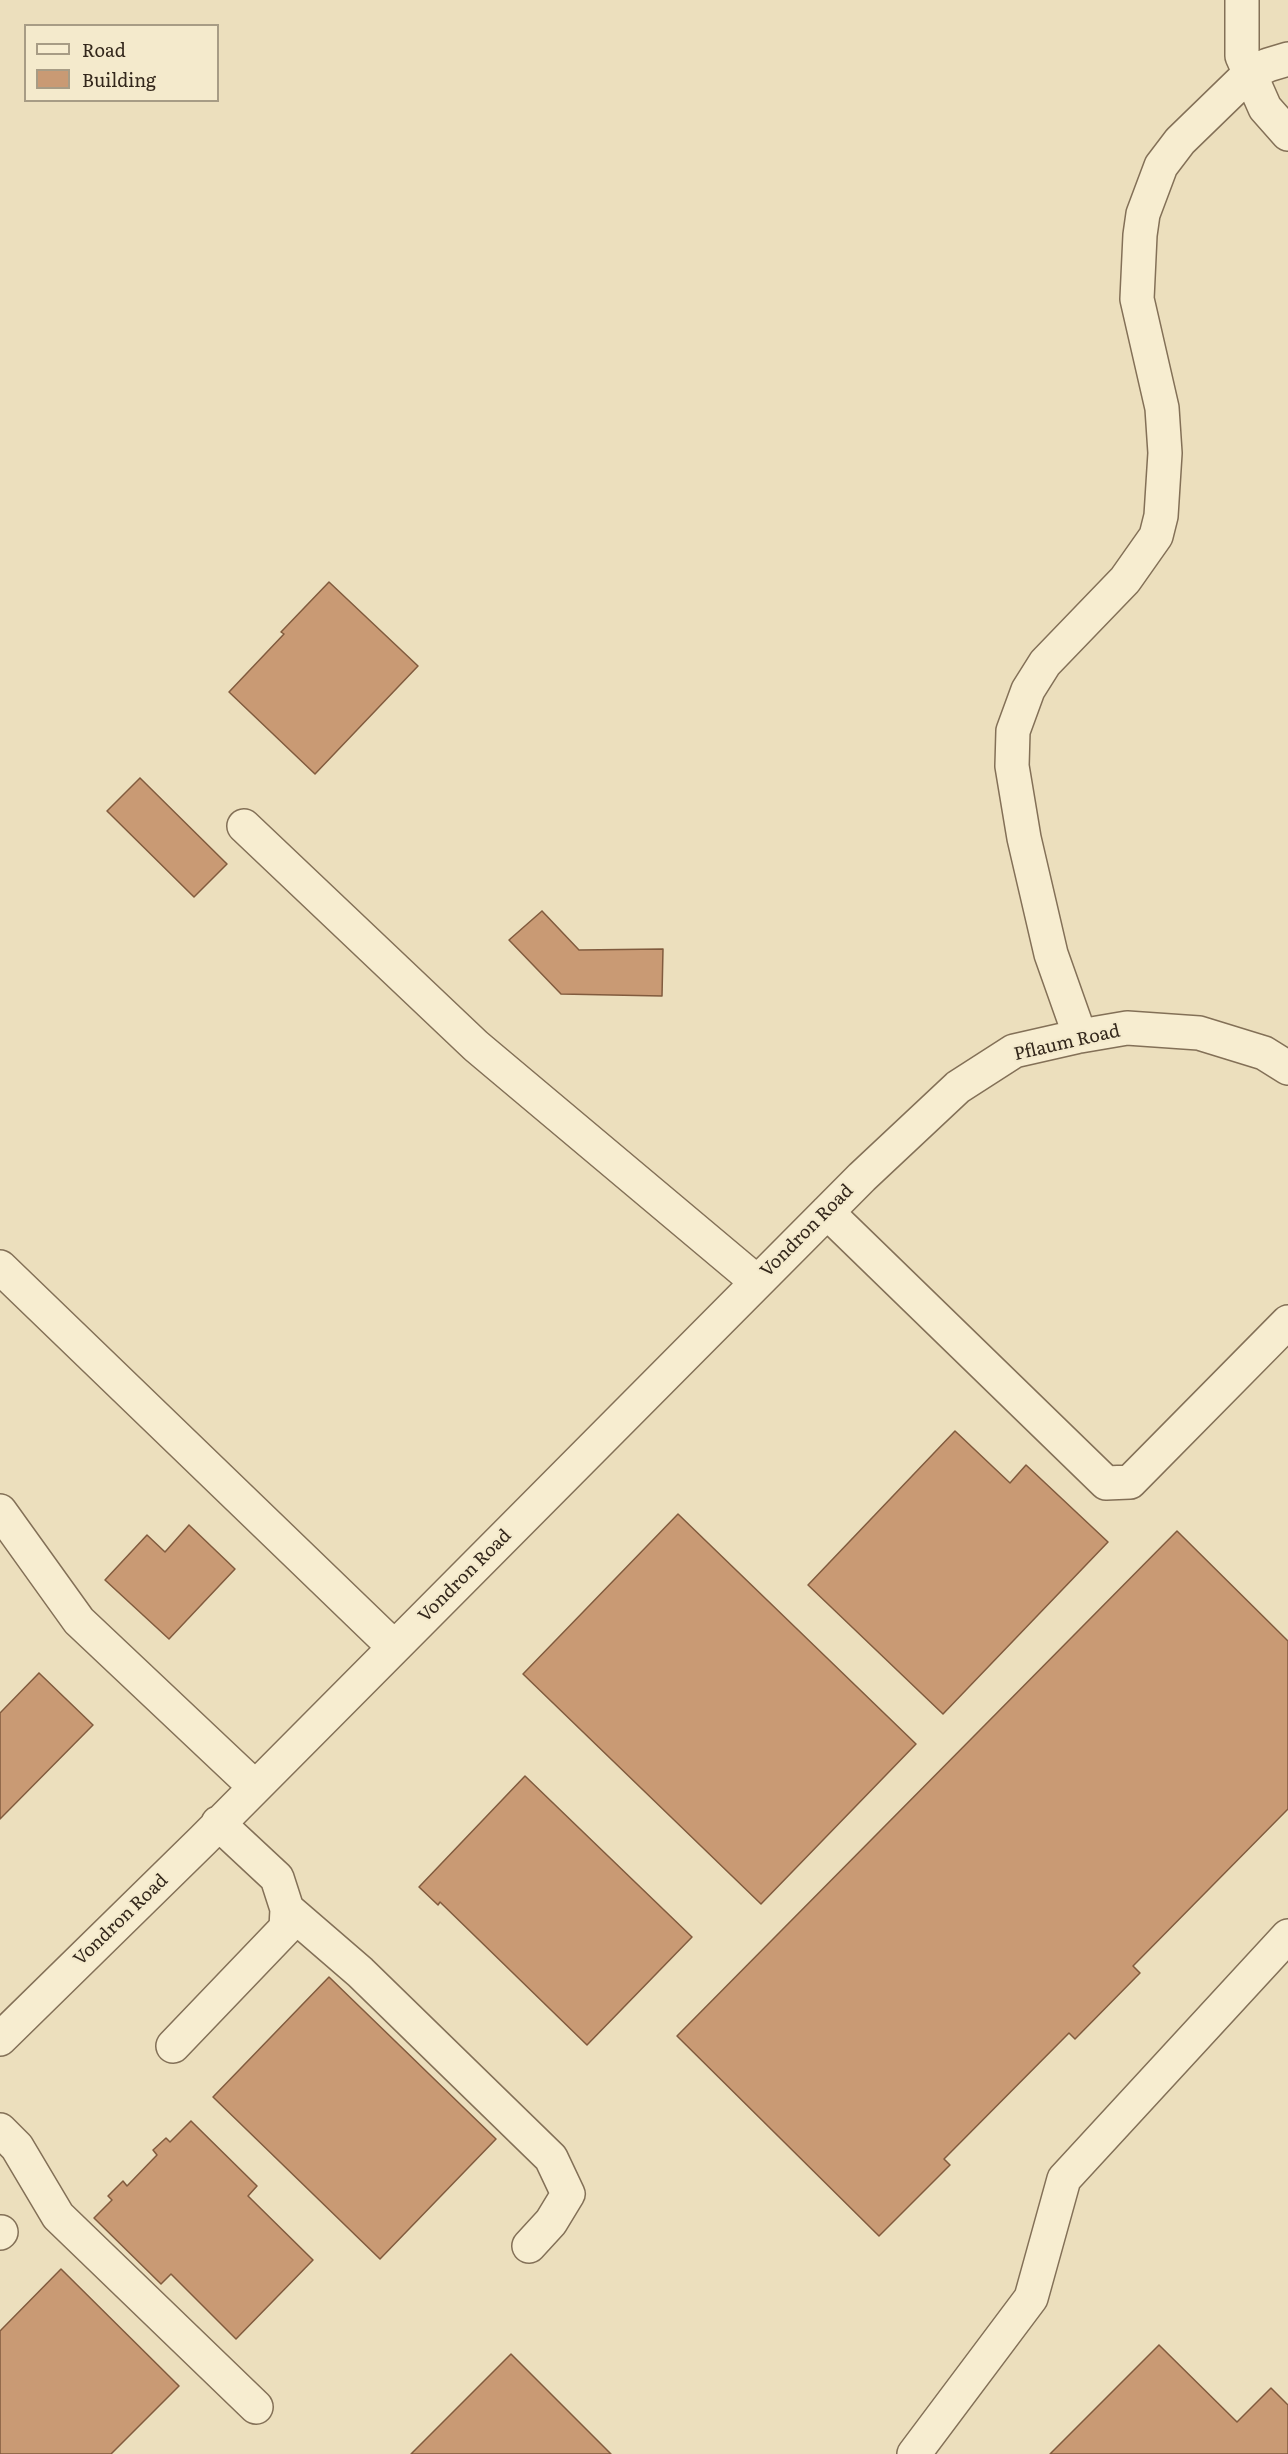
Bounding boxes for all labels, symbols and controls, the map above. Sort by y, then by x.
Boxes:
legend [24,24,219,102]
text: Road [82,36,126,63]
text: Building [82,66,156,93]
street label: Pflaum Road [1012,1020,1122,1066]
street label: Vondron Road [756,1180,858,1282]
street label: Vondron Road [414,1525,516,1627]
street label: Vondron Road [69,1870,173,1970]

